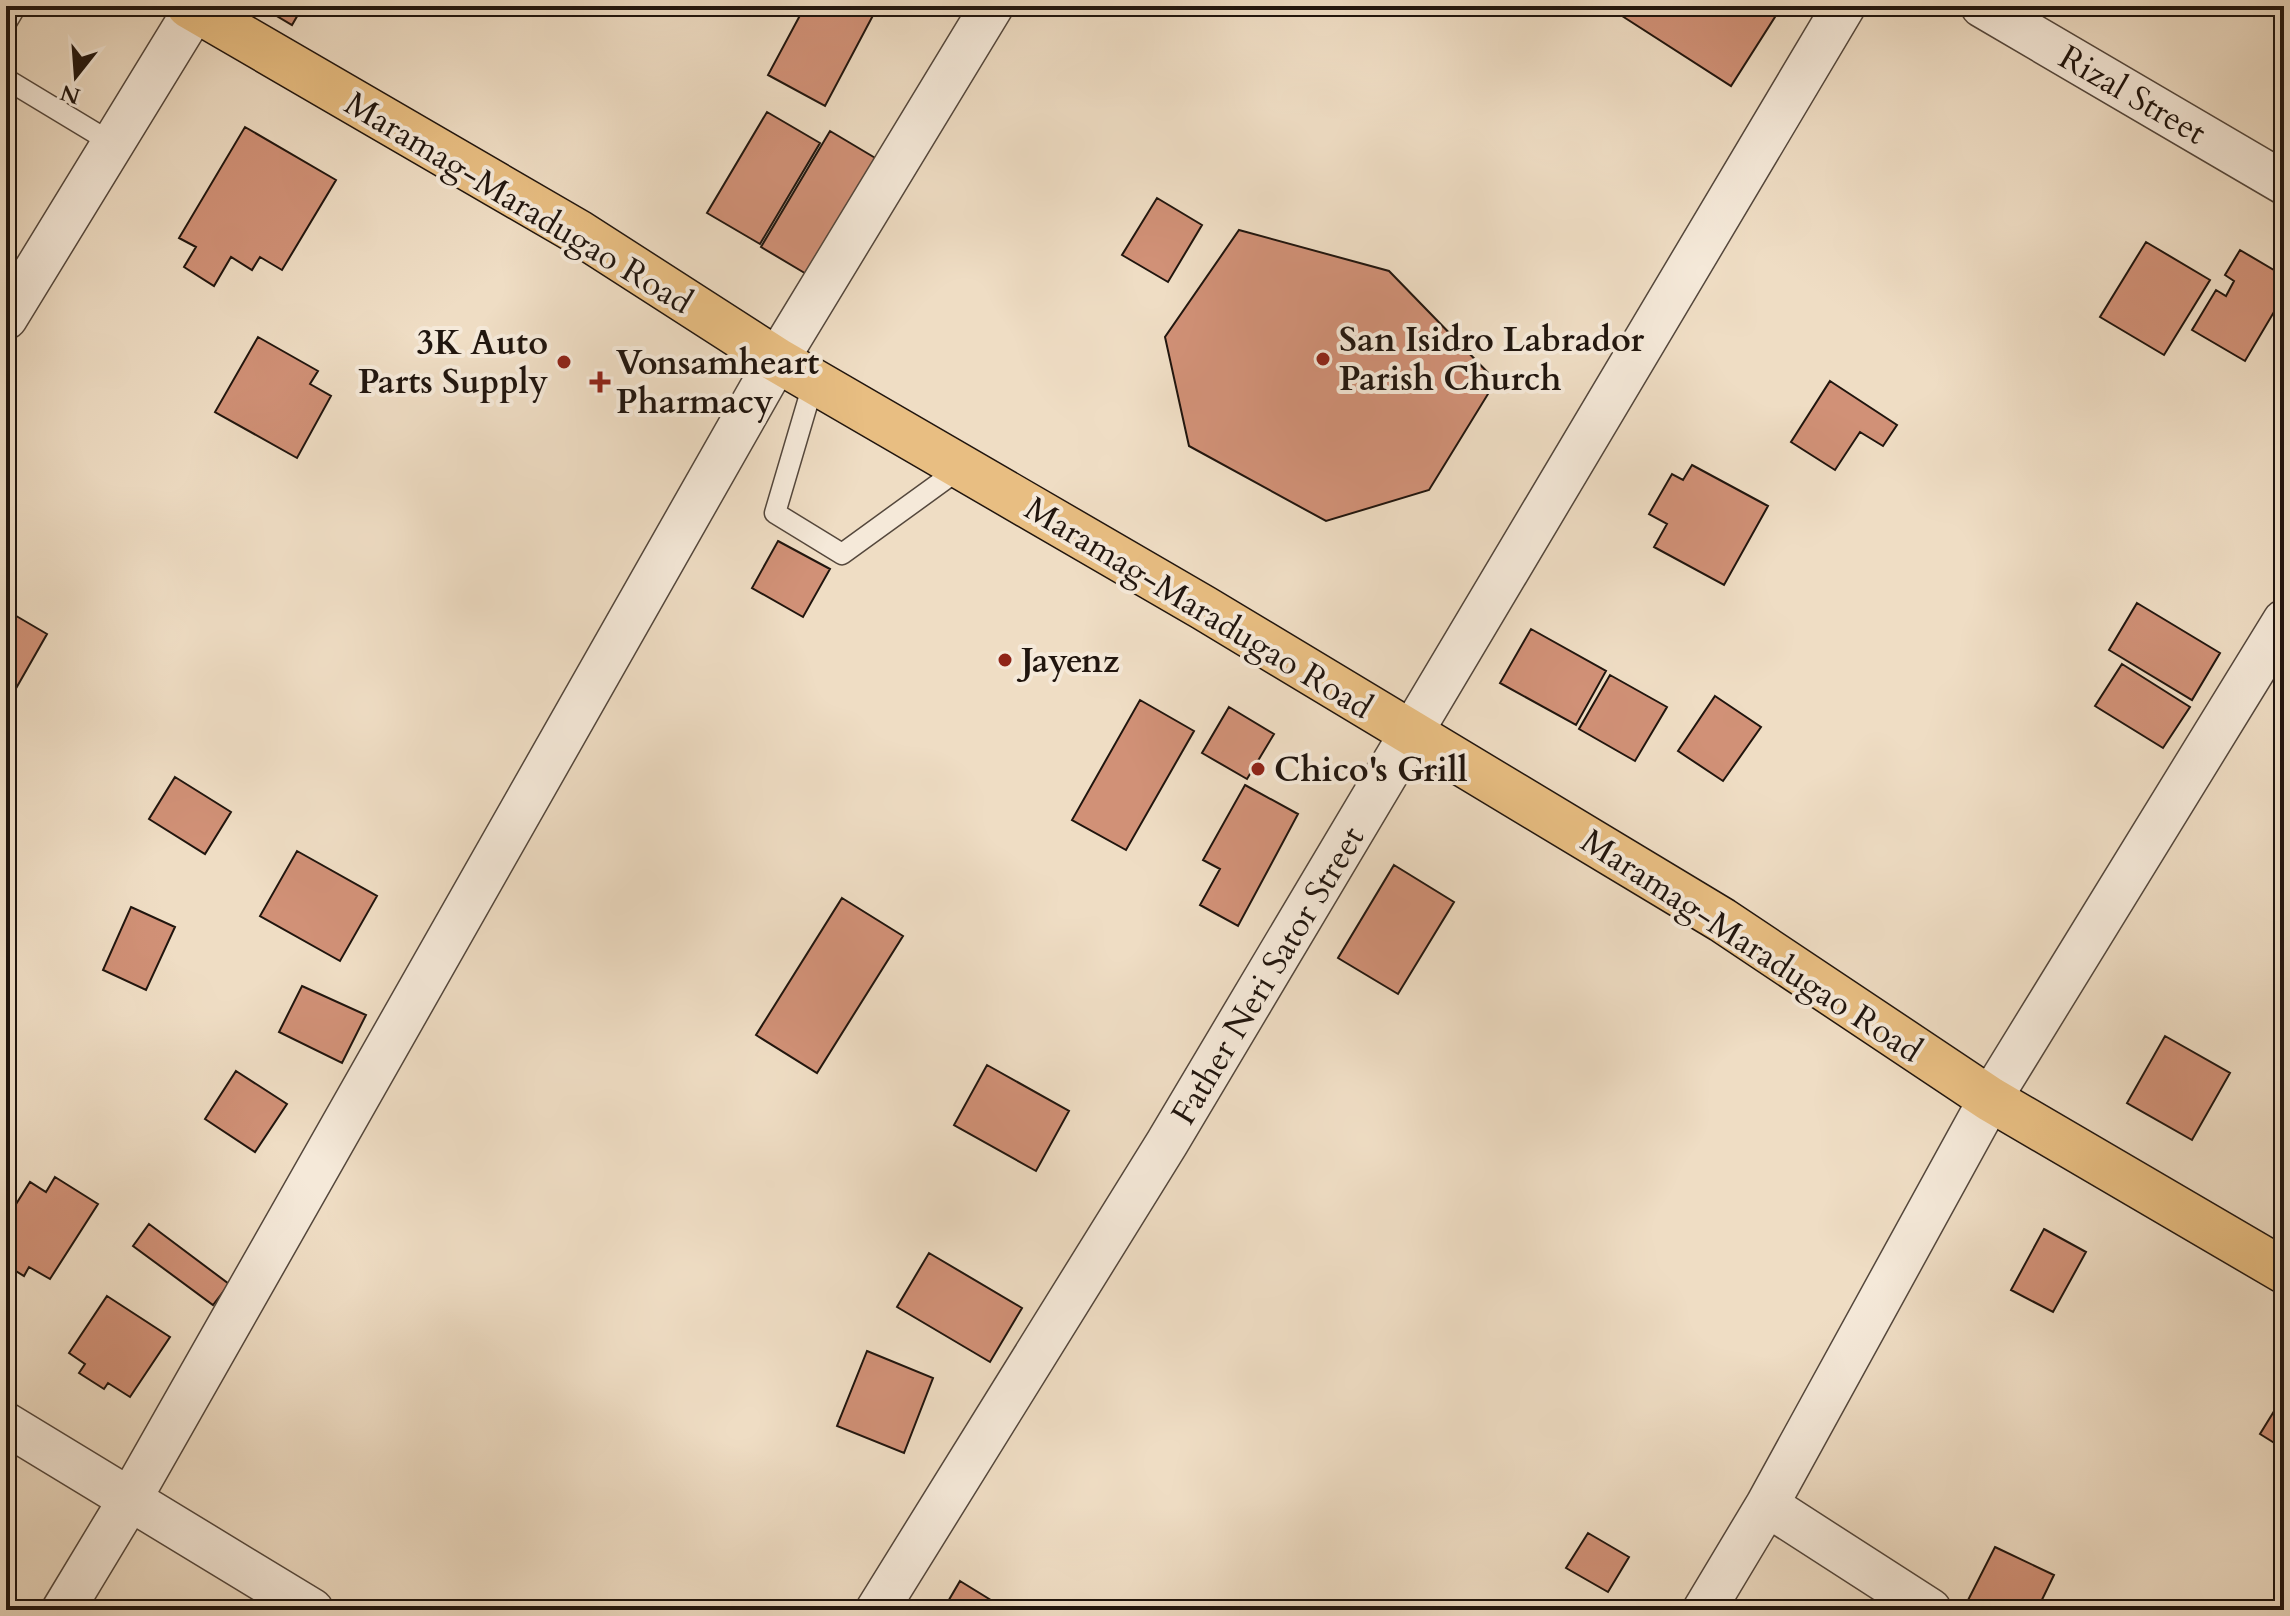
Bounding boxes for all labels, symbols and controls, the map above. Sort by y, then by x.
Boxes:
street label: Rizal Street [2051,34,2215,156]
north arrow [36,36,116,116]
text: N [57,77,84,111]
street label: Maramag-Maradugao Road [336,81,701,325]
place label: San Isidro Labrador Parish Church [1339,317,1644,402]
place label: 3K Auto Parts Supply [358,320,548,405]
place label: Vonsamheart Pharmacy [616,340,819,425]
marker: San Isidro Labrador Parish Church [1314,350,1332,368]
marker: 3K Auto Parts Supply [555,353,573,371]
marker: Vonsamheart Pharmacy [591,373,609,391]
street label: Maramag-Maradugao Road [1016,486,1381,730]
place label: Jayenz [1016,638,1120,684]
marker: Jayenz [996,651,1014,669]
place label: Chico's Grill [1274,747,1468,793]
marker: Chico's Grill [1249,760,1267,778]
street label: Father Neri Sator Street [1161,818,1375,1133]
street label: Maramag-Maradugao Road [1572,818,1931,1074]

